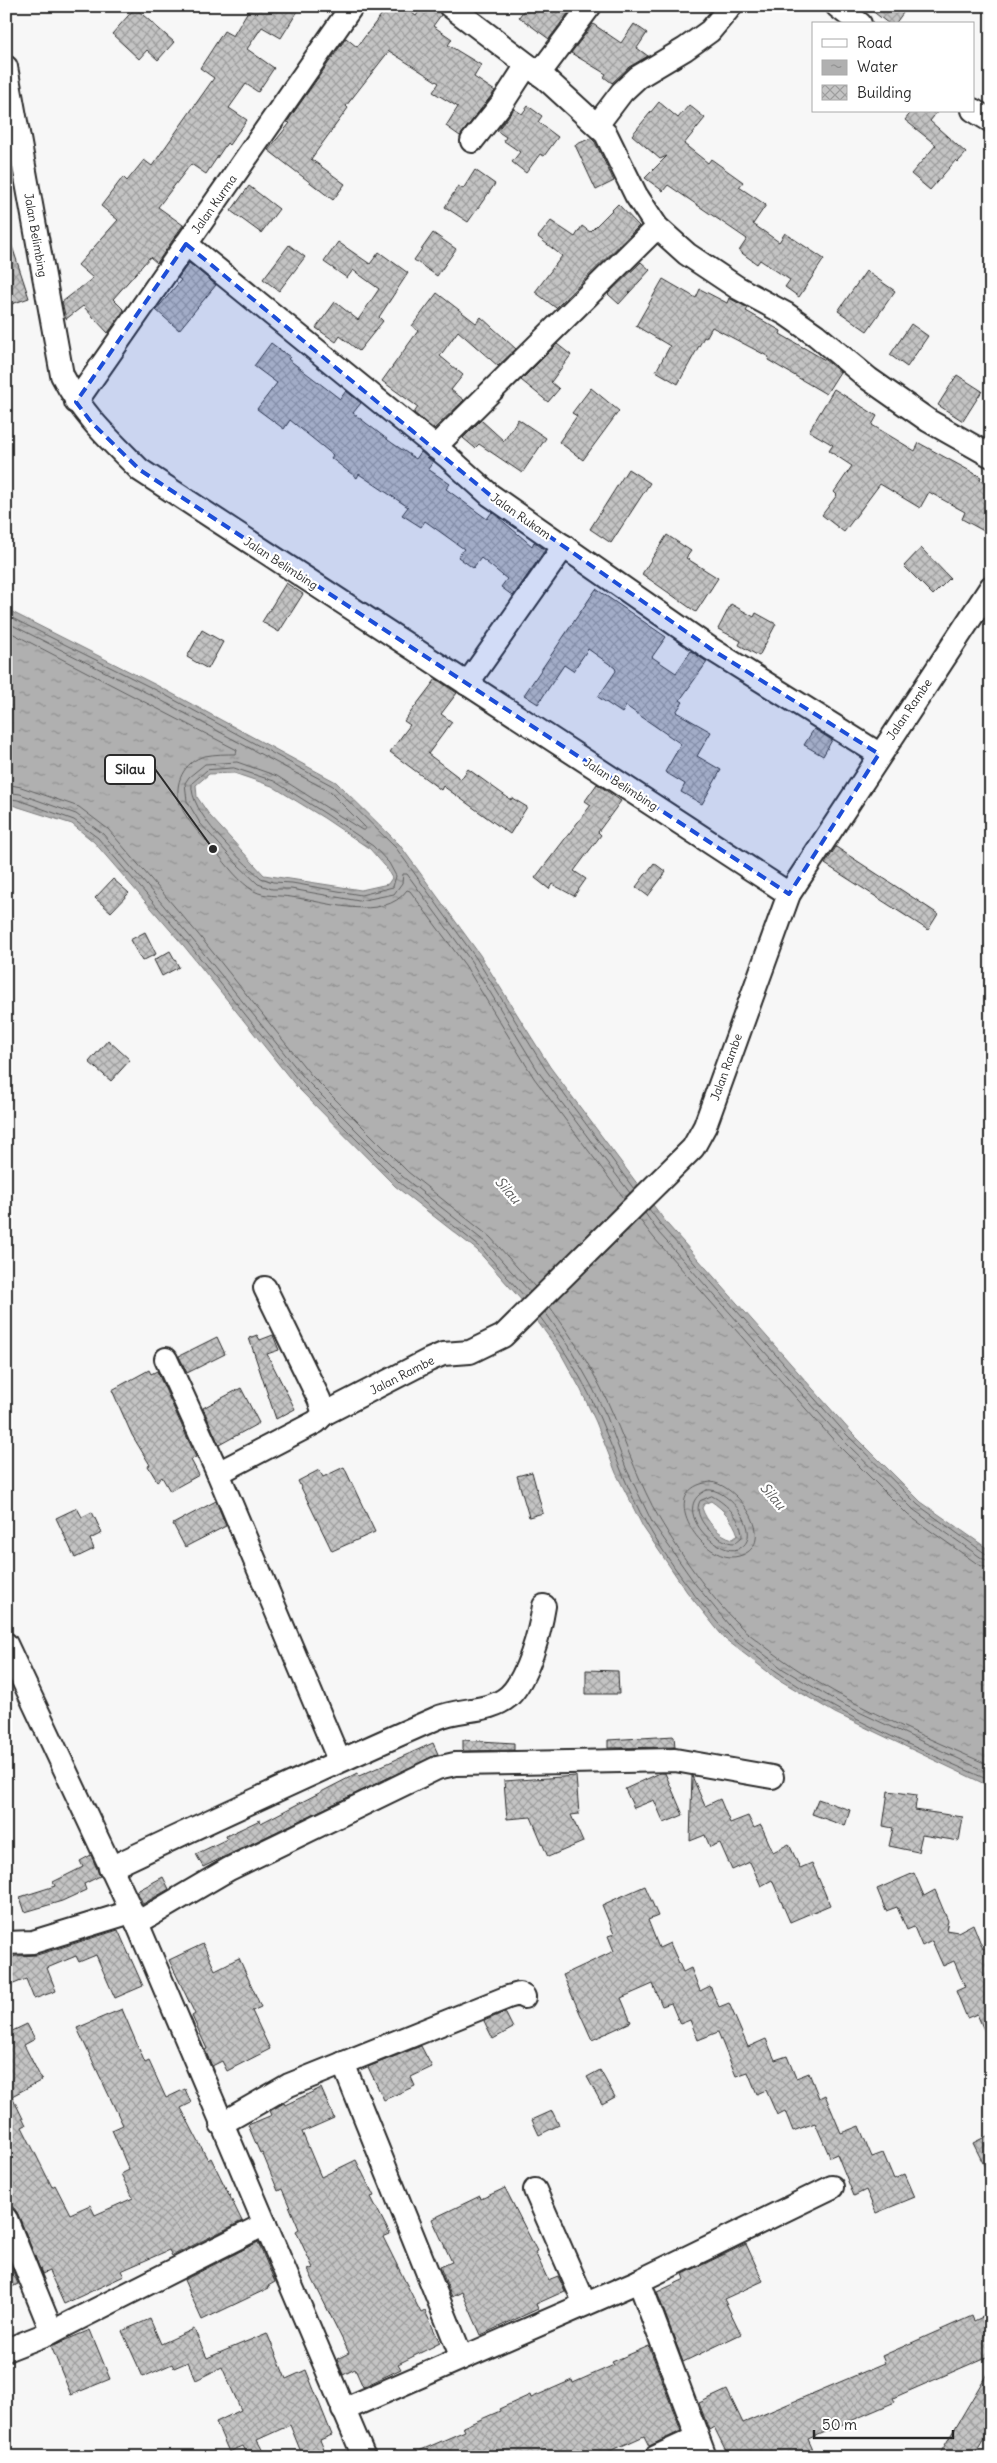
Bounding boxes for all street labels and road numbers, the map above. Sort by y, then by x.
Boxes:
street label: Jalan Kurma [188,171,240,236]
street label: Jalan Belimbing [21,192,51,278]
street label: Jalan Rukam [488,490,554,543]
street label: Jalan Belimbing [241,533,321,593]
street label: Jalan Rambe [883,676,935,742]
street label: Jalan Belimbing [581,754,661,814]
street label: Jalan Rambe [707,1031,745,1103]
street label: Jalan Rambe [367,1352,437,1398]

